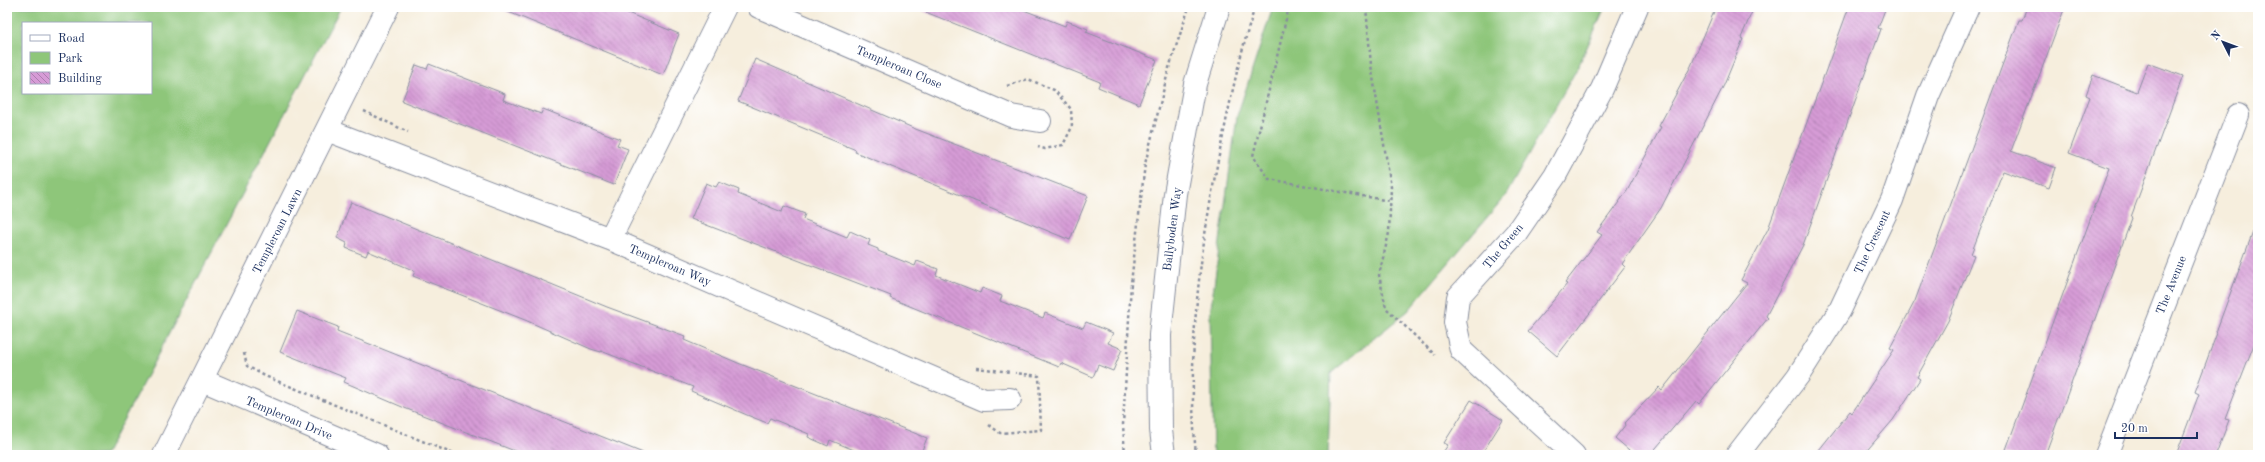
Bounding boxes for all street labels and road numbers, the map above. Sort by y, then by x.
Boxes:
street label: Templeroan Close [854,44,944,92]
street label: Templeroan Lawn [251,186,305,276]
street label: Ballyboden Way [1162,186,1184,272]
street label: The Crescent [1853,209,1893,276]
street label: The Green [1481,221,1526,272]
street label: Templeroan Way [627,243,713,289]
street label: The Avenue [2155,254,2189,316]
street label: Templeroan Drive [243,395,334,443]

